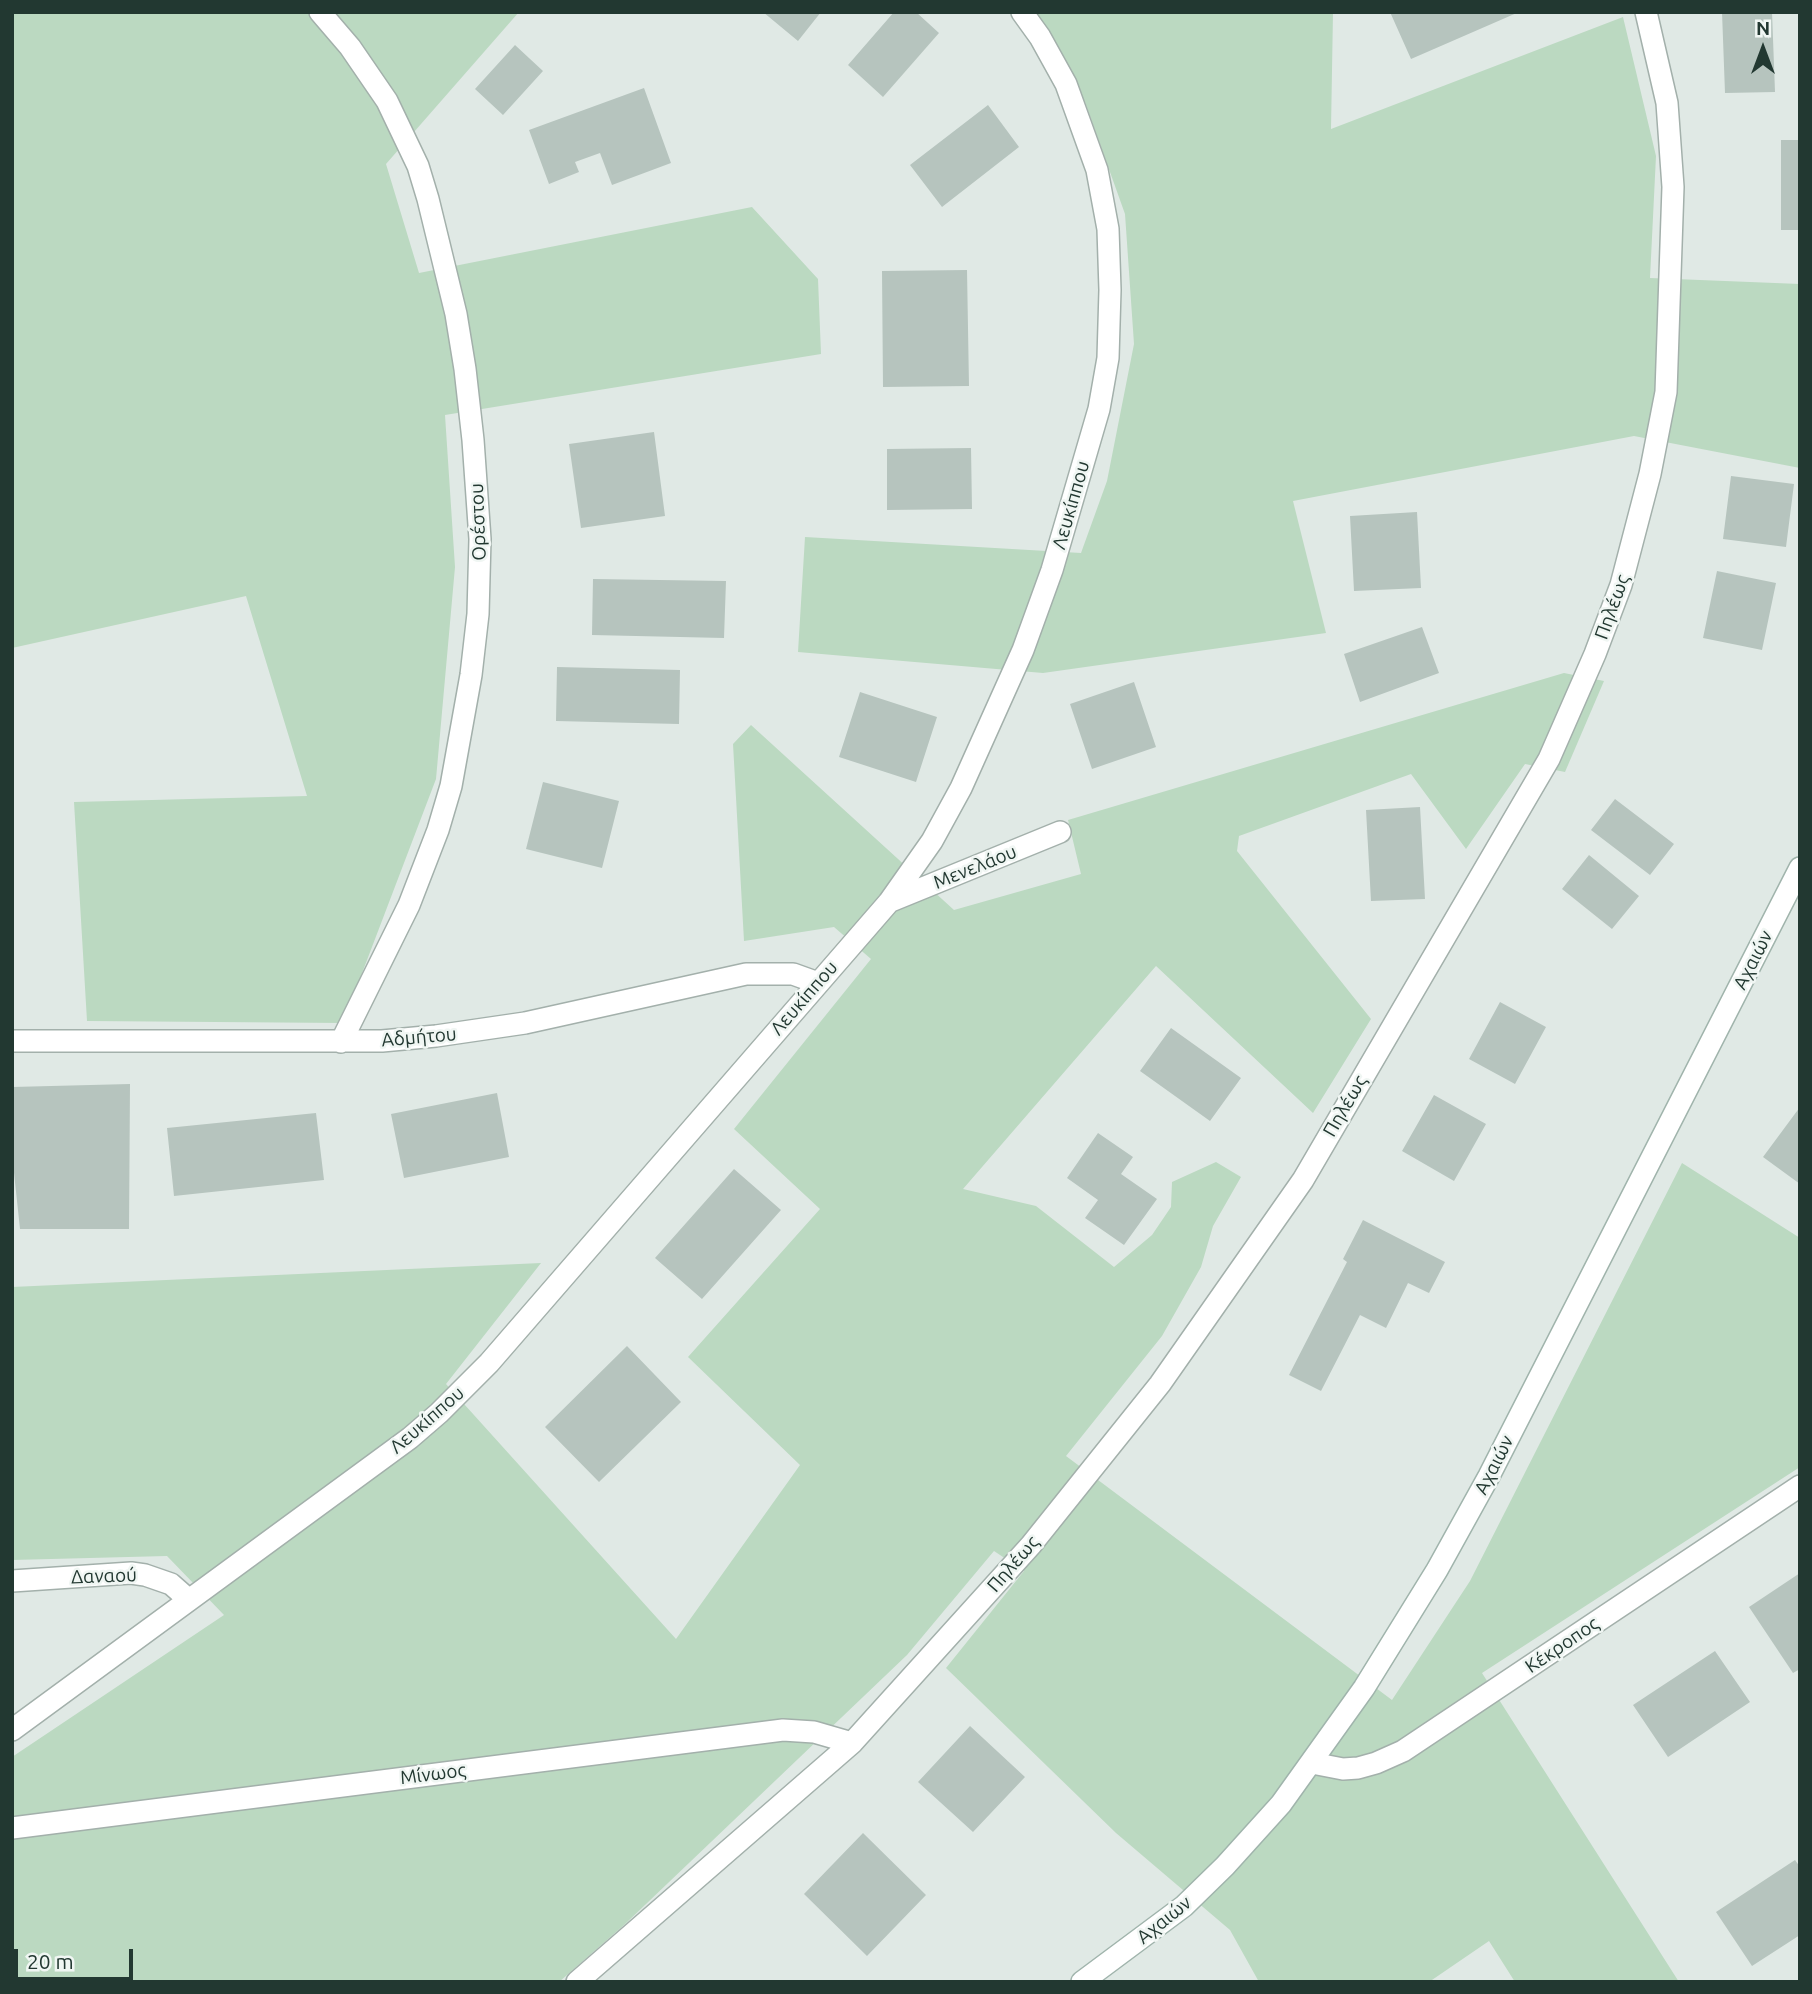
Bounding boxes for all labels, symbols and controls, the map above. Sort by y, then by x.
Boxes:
north arrow [1728,14,1798,84]
text: N [1756,17,1770,39]
street label: Λευκίππου [1048,458,1094,552]
street label: Ορέστου [465,483,491,561]
street label: Πηλέως [1590,571,1634,643]
street label: Μενελάου [930,840,1020,894]
street label: Αχαιών [1728,927,1778,993]
street label: Λευκίππου [766,956,842,1040]
street label: Αδμήτου [380,1022,458,1052]
street label: Πηλέως [1318,1071,1372,1141]
street label: Λευκίππου [385,1382,469,1458]
street label: Αχαιών [1469,1432,1519,1498]
street label: Πηλέως [982,1531,1044,1597]
street label: Δαναού [71,1563,137,1589]
street label: Κέκροπος [1521,1612,1603,1678]
street label: Μίνωος [399,1759,467,1789]
street label: Αχαιών [1132,1891,1196,1949]
scale bar [18,1934,136,1978]
text: 20 m [27,1949,74,1973]

